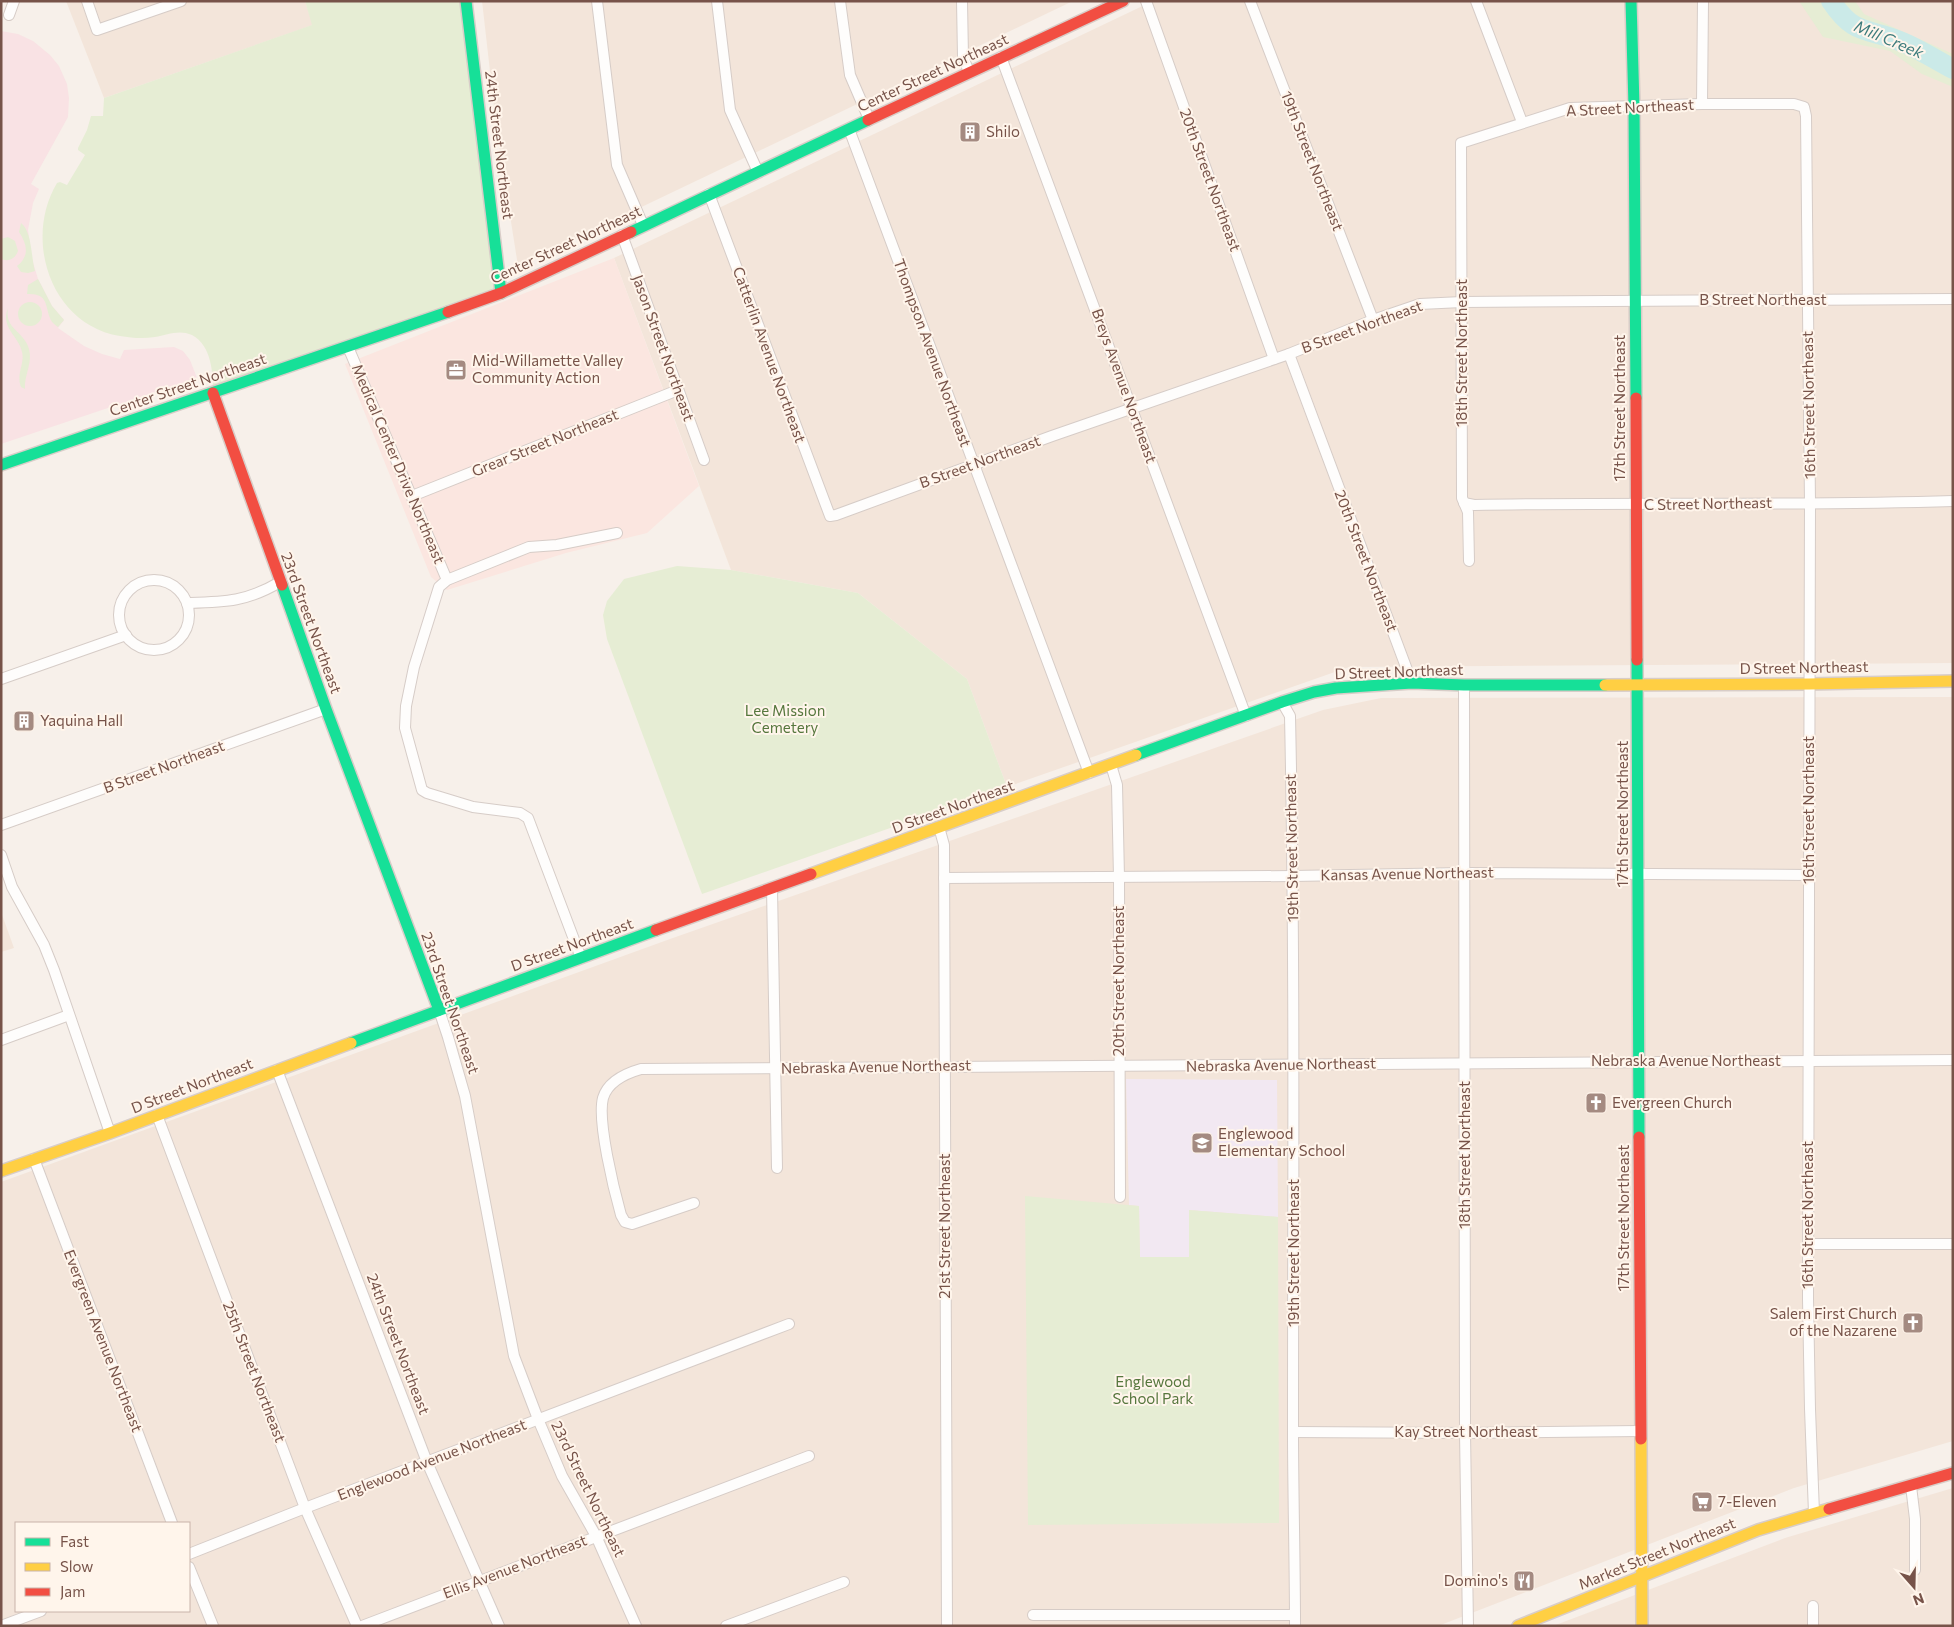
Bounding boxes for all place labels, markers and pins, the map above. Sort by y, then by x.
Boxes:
building icon: Shilo [958,120,982,144]
place label: Shilo [986,122,1020,140]
place label: Mid-Willamette Valley Community Action [472,351,624,386]
office icon: Mid-Willamette Valley Community Action [444,358,468,382]
building icon: Yaquina Hall [12,709,36,733]
place label: Yaquina Hall [40,711,123,729]
church icon: Evergreen Church [1584,1091,1608,1115]
place label: Evergreen Church [1612,1093,1732,1111]
place label: Englewood Elementary School [1218,1124,1345,1159]
school or university icon: Englewood Elementary School [1190,1131,1214,1155]
place label: Salem First Church of the Nazarene [1770,1304,1897,1339]
church icon: Salem First Church of the Nazarene [1901,1311,1925,1335]
supermarket icon: 7-Eleven [1690,1490,1714,1514]
place label: 7-Eleven [1718,1492,1777,1510]
restaurant icon: Domino's [1512,1569,1536,1593]
place label: Domino's [1444,1571,1508,1589]

